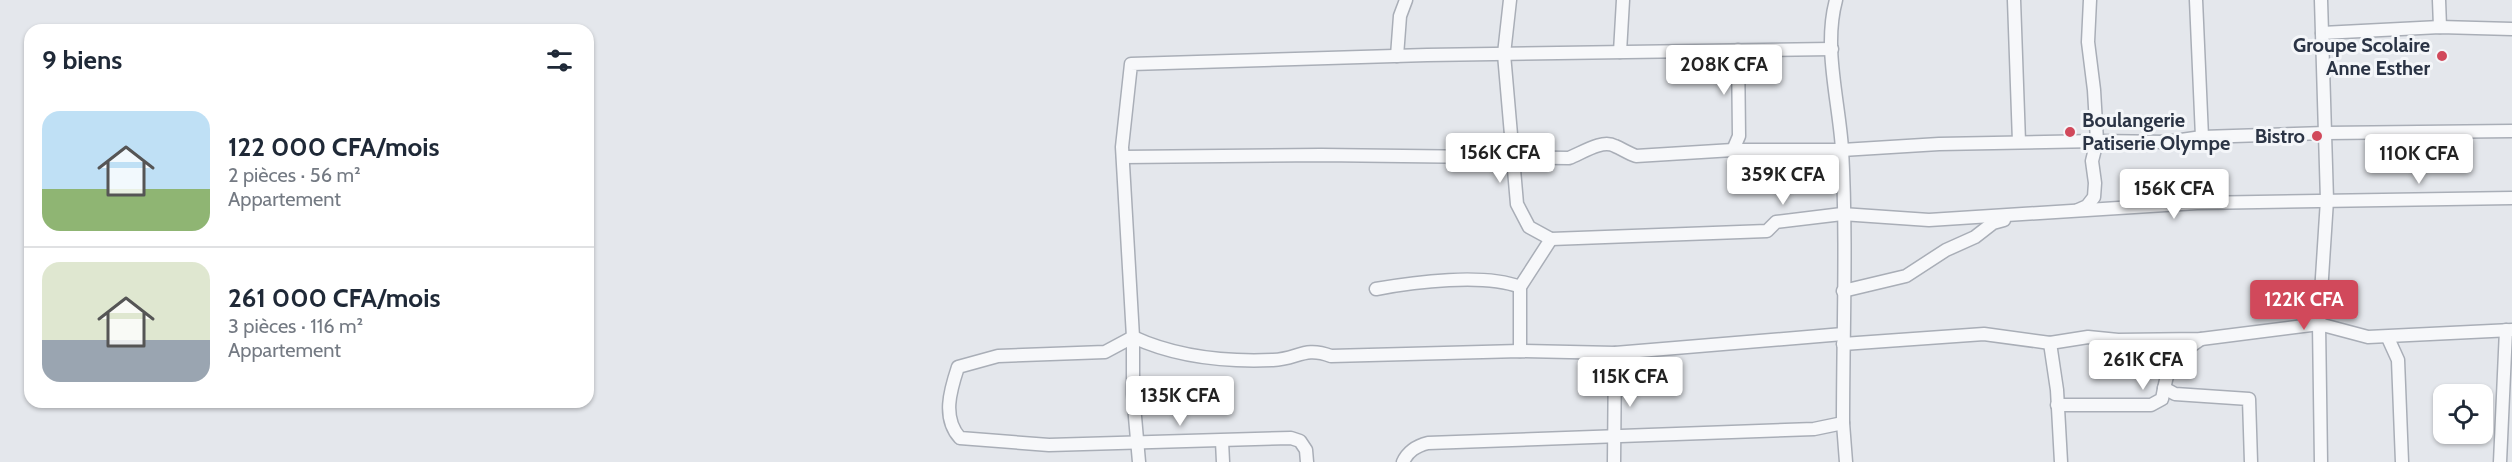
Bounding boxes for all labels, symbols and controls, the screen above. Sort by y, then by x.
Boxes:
place label: Groupe Scolaire Anne Esther [2293,33,2430,80]
text: 9 biens [42,44,122,76]
icon: filters [543,44,576,77]
pin: 208K CFA [1662,45,1786,96]
marker: Groupe Scolaire Anne Esther [2435,49,2449,63]
text: 208K CFA [1680,52,1768,76]
place label: Boulangerie Patiserie Olympe [2082,108,2230,155]
place label: Bistro [2255,124,2305,148]
marker: Boulangerie Patiserie Olympe [2063,125,2077,139]
marker: Bistro [2310,129,2324,143]
text: 122 000 CFA/mois [228,131,440,163]
pin: 156K CFA [1438,133,1562,184]
pin: 110K CFA [2357,134,2481,185]
icon: home [90,135,162,207]
text: 156K CFA [1460,140,1540,164]
text: 110K CFA [2379,141,2459,165]
pin: 359K CFA [1721,155,1845,206]
text: 359K CFA [1741,162,1825,186]
text: 2 pièces · 56 m² [228,163,361,187]
pin: 156K CFA [2112,169,2236,220]
text: 156K CFA [2134,176,2214,200]
text: Appartement [228,187,341,211]
pin: 122K CFA [2242,280,2366,331]
text: 261 000 CFA/mois [228,282,440,314]
icon: home [90,286,162,358]
text: 122K CFA [2264,287,2344,311]
text: 3 pièces · 116 m² [228,314,363,338]
text: Appartement [228,338,341,362]
pin: 261K CFA [2081,340,2205,391]
text: 261K CFA [2103,347,2183,371]
pin: 115K CFA [1568,357,1692,408]
text: 115K CFA [1592,364,1668,388]
pin: 135K CFA [1118,376,1242,427]
text: 135K CFA [1140,383,1220,407]
map controls [2433,384,2493,444]
button: locate [2433,384,2493,444]

